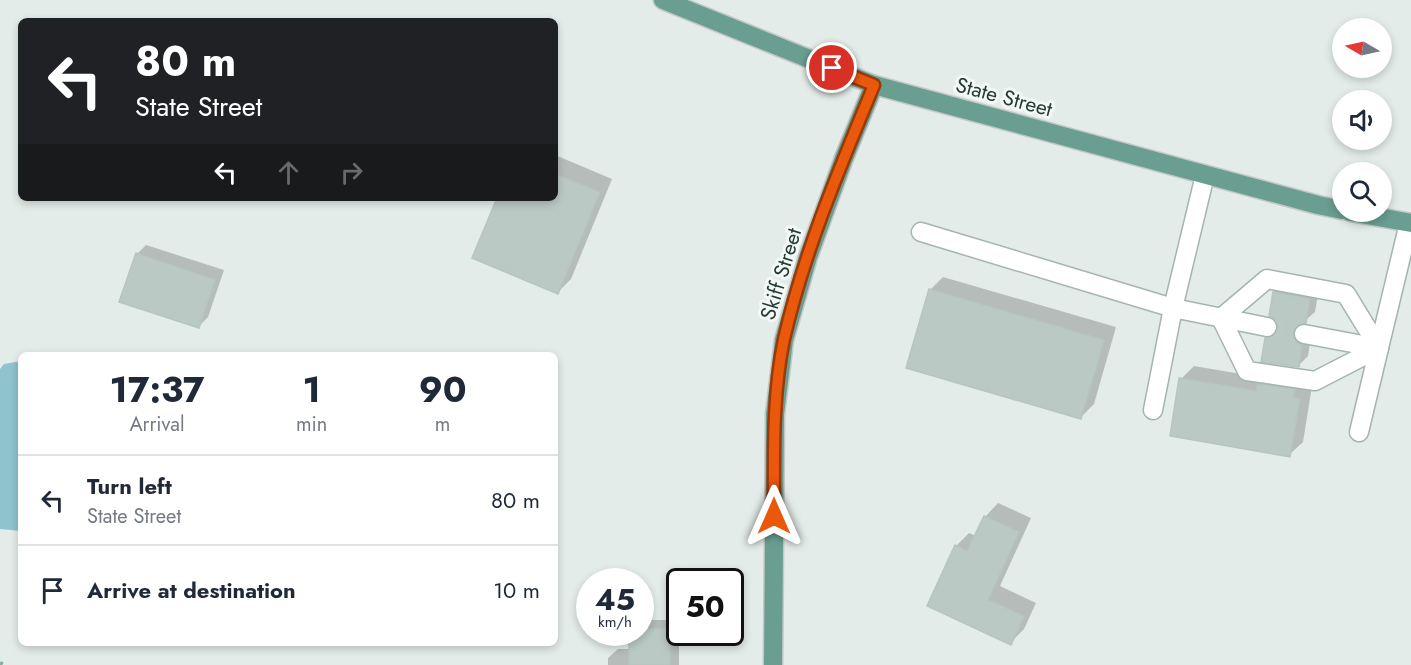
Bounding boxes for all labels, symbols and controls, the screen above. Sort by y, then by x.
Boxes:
north arrow [1332,18,1392,78]
map controls [1332,18,1392,222]
text: 80 m [135,31,236,92]
icon: left [36,42,114,120]
pin [806,42,857,93]
icon: arrive [815,51,848,84]
street label: State Street [952,70,1056,124]
text: State Street [135,87,262,126]
button: sound [1332,90,1392,150]
icon: left [209,156,242,189]
icon: ahead [272,156,305,189]
icon: right [335,156,368,189]
button: search [1332,162,1392,222]
street label: Skiff Street [753,224,809,324]
text: 17:37 [109,363,205,415]
text: 1 [302,363,321,415]
text: 90 [419,363,467,415]
text: Arrival [129,410,185,439]
text: min [296,410,327,439]
text: m [435,410,450,439]
text: Turn left [87,470,172,502]
icon: left [36,484,69,517]
text: 80 m [491,484,540,516]
position arrow [742,484,806,548]
text: State Street [87,502,181,531]
speed limit sign: 50 [666,568,744,646]
icon: arrive [36,574,69,607]
text: Arrive at destination [87,574,296,606]
text: 10 m [493,574,540,606]
text: 45 [595,578,635,621]
text: km/h [598,611,632,633]

